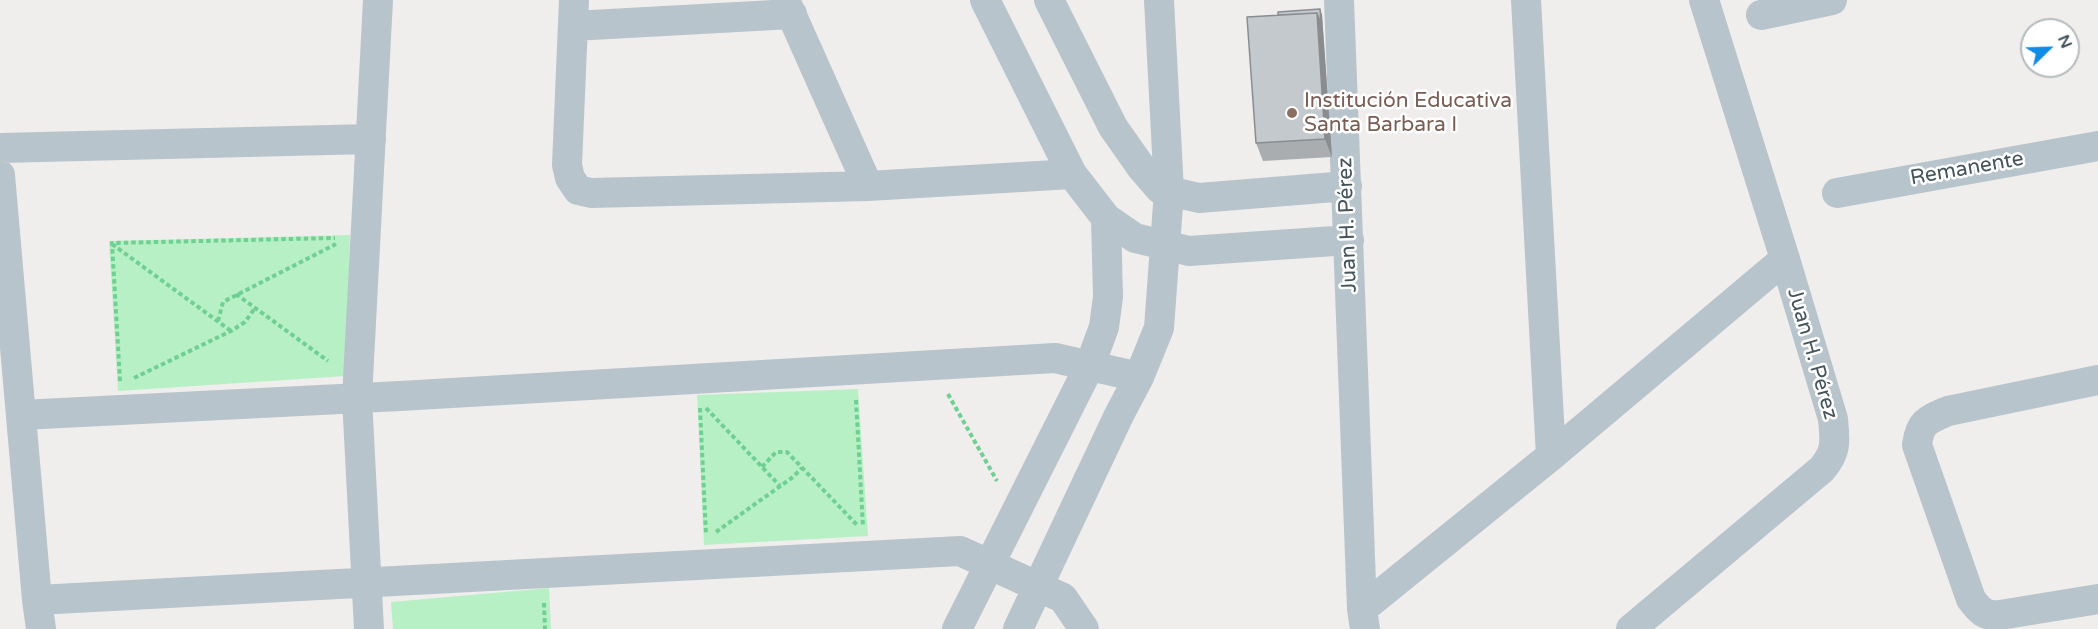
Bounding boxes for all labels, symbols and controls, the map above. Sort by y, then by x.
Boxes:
north arrow [2020,18,2080,78]
text: N [2053,32,2076,52]
place label: Institución Educativa Santa Barbara I [1304,88,1512,138]
marker: Institución Educativa Santa Barbara I [1285,106,1299,120]
street label: Remanente [1908,147,2026,191]
street label: Juan H. Pérez [1333,157,1363,293]
street label: Juan H. Pérez [1781,286,1843,422]

